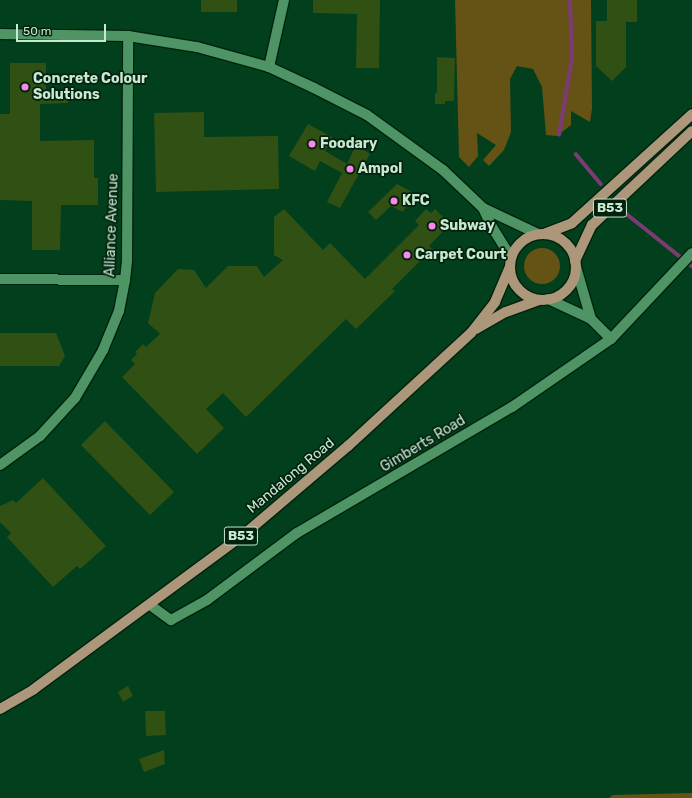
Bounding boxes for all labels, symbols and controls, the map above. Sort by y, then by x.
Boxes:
scale bar [18,16,108,42]
text: 50 m [23,24,51,38]
place label: Concrete Colour Solutions [33,71,147,104]
marker: Concrete Colour Solutions [20,82,30,92]
place label: Foodary [320,136,377,152]
marker: Foodary [307,139,317,149]
place label: Ampol [358,161,402,177]
marker: Ampol [345,164,355,174]
street label: Alliance Avenue [102,173,122,277]
place label: KFC [402,193,430,209]
marker: KFC [389,196,399,206]
road number: B53 [592,197,628,219]
place label: Subway [440,218,495,234]
marker: Subway [427,221,437,231]
place label: Carpet Court [415,247,506,263]
marker: Carpet Court [402,250,412,260]
street label: Gimberts Road [377,412,469,476]
street label: Mandalong Road [244,435,338,517]
road number: B53 [223,525,259,547]

